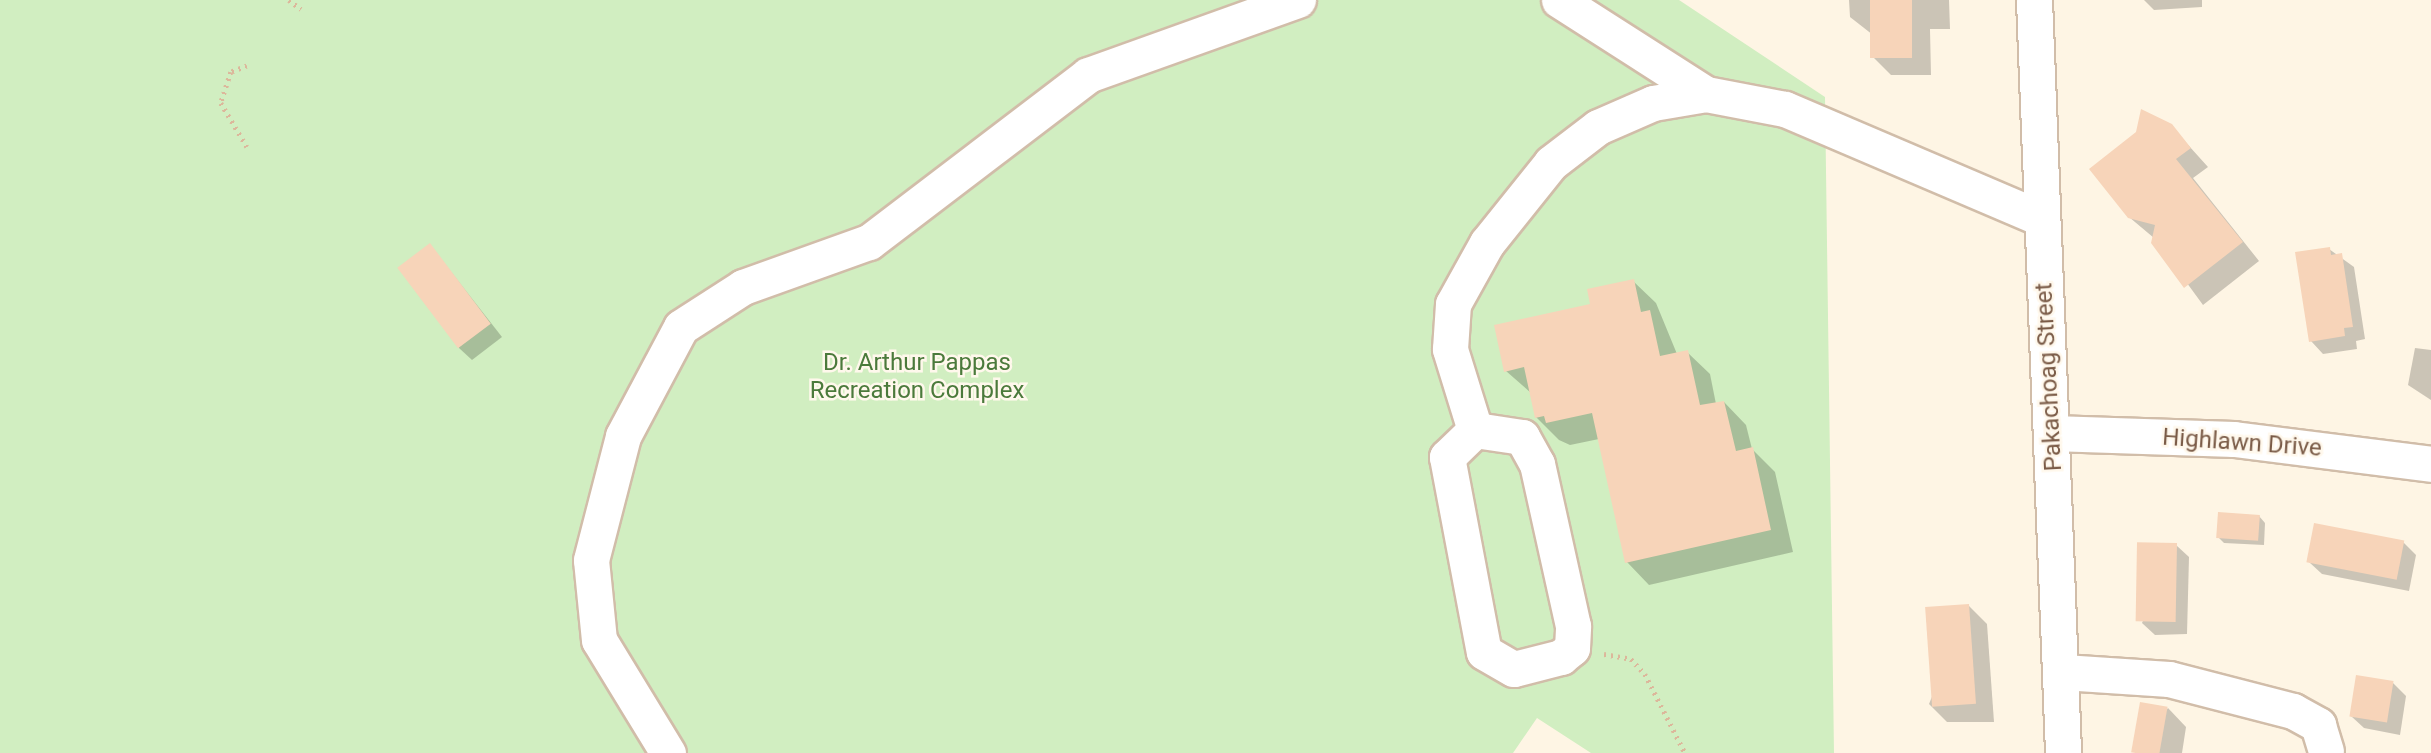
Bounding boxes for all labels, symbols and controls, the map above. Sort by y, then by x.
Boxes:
street label: Pakachoag Street [2030,282,2068,472]
park label: Dr. Arthur Pappas Recreation Complex [810,349,1024,405]
street label: Highlawn Drive [2161,423,2323,463]

